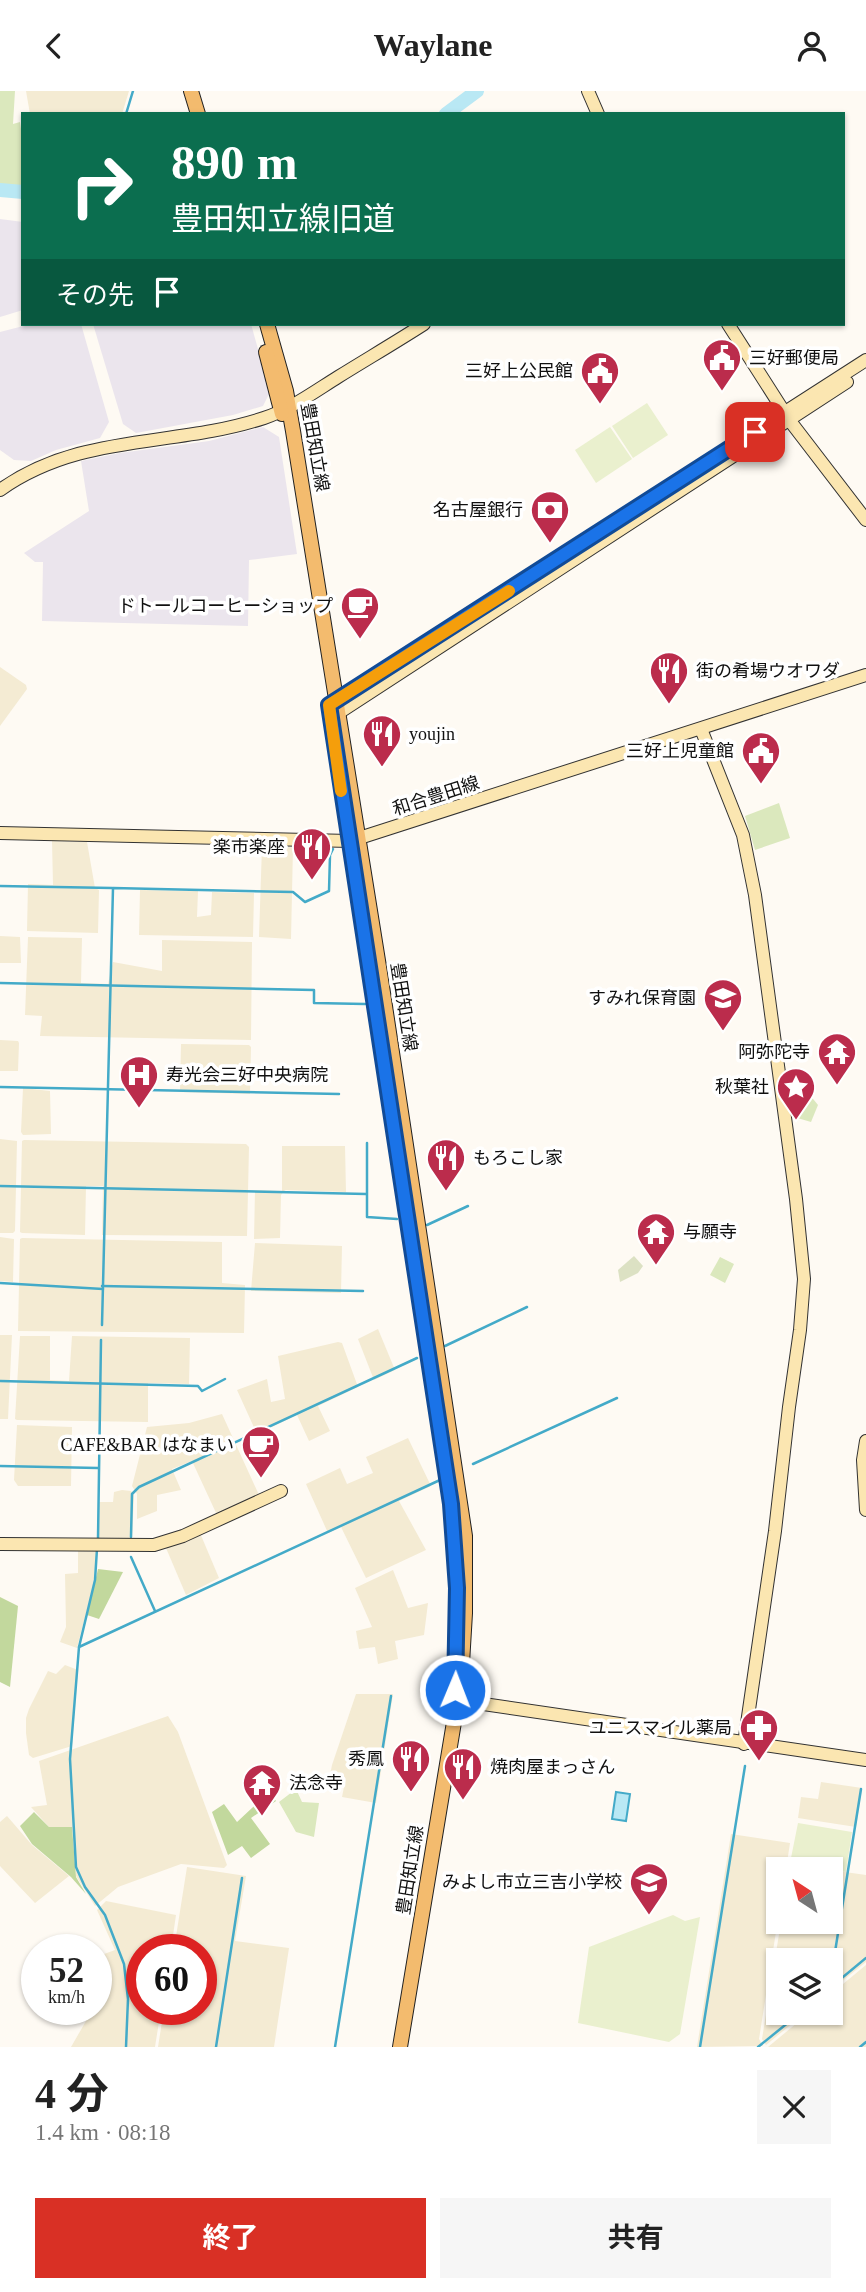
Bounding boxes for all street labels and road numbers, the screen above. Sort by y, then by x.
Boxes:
street label: 豊田知立線 [297,401,333,493]
street label: 和合豊田線 [390,773,482,819]
street label: 豊田知立線 [387,961,421,1053]
street label: 豊田知立線 [393,1824,427,1916]

